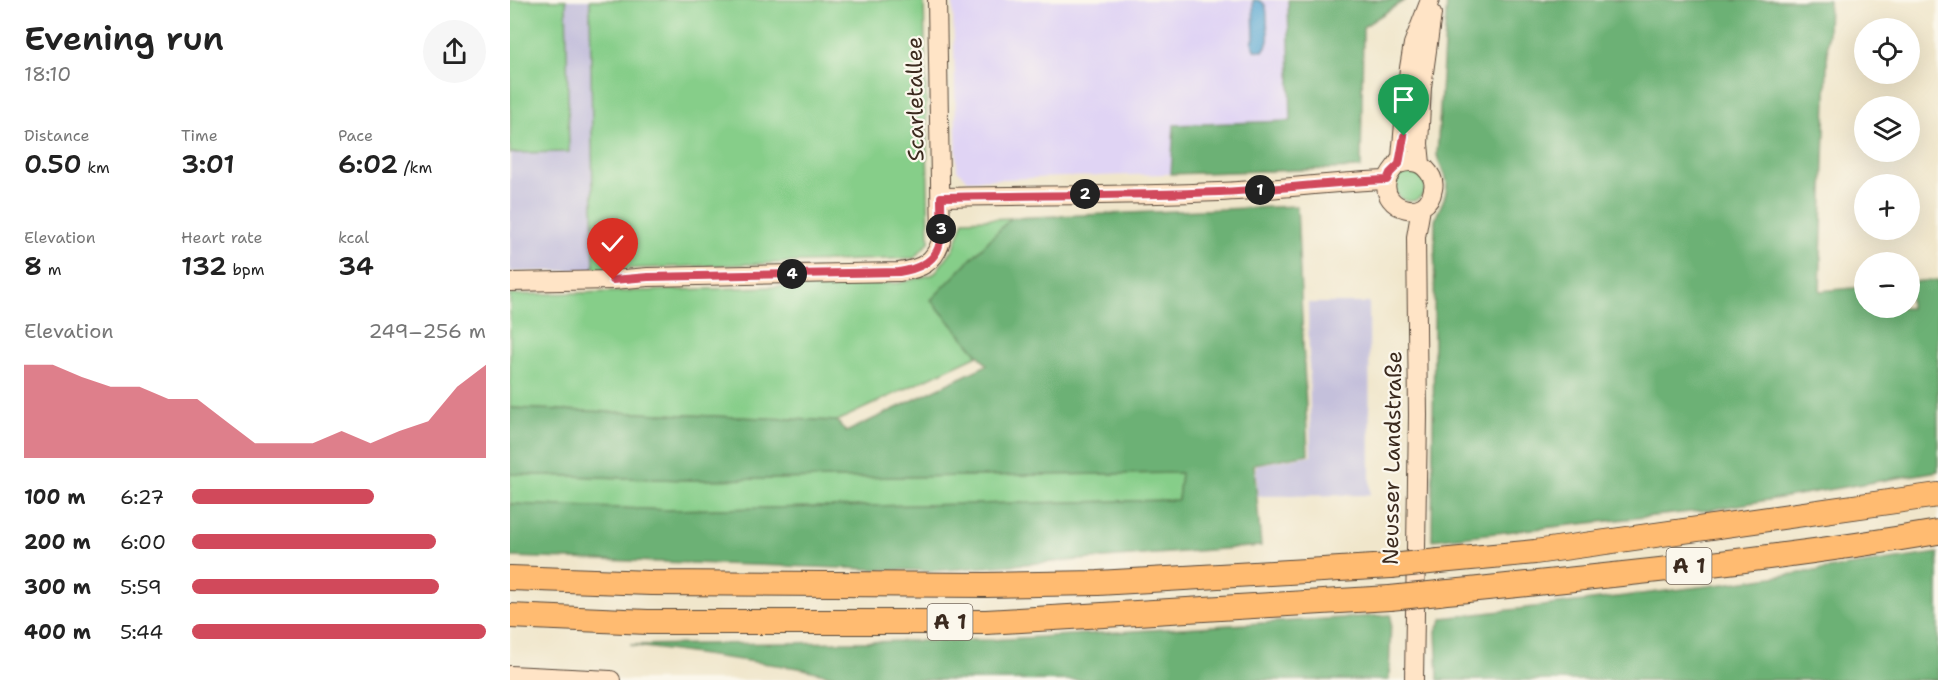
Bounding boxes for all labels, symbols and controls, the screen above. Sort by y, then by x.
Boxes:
text: Evening run [24,16,224,61]
map controls [1854,18,1920,318]
button: locate [1854,18,1920,84]
button: share [423,20,486,83]
street label: Scarletallee [899,36,931,162]
text: 18:10 [24,61,71,87]
pin [1378,74,1429,136]
icon: arrive [1387,83,1420,116]
button: layers [1854,96,1920,162]
text: Distance [24,125,90,146]
text: Time [181,125,218,146]
text: Pace [338,125,373,146]
text: 0.50 [24,146,82,181]
text: 3:01 [181,146,235,181]
text: 6:02 [338,146,398,181]
text: km [82,157,110,178]
text: /km [398,157,432,178]
button: + [1854,174,1920,240]
pin: 1 [1245,175,1275,205]
pin: 2 [1070,179,1100,209]
text: 1 [1256,179,1264,200]
text: 2 [1079,183,1091,204]
pin: 3 [926,214,956,244]
pin [587,218,638,280]
text: 3 [935,218,947,239]
text: Elevation [24,227,96,248]
text: Heart rate [181,227,263,248]
text: kcal [338,227,369,248]
icon: check [596,227,629,260]
text: 8 [24,248,42,283]
text: 132 [181,248,227,283]
text: 34 [338,248,374,283]
button: − [1854,252,1920,318]
text: m [42,259,61,280]
text: bpm [227,259,265,280]
pin: 4 [777,259,807,289]
text: 4 [786,263,798,284]
text: Elevation [24,318,114,344]
text: 249–256 m [369,318,486,344]
street label: Neusser Landstraße [1376,351,1408,565]
text: 100 m [24,484,86,510]
text: 6:27 [120,484,164,510]
text: 200 m [24,529,91,555]
text: 6:00 [120,529,166,555]
road number: A 1 [1666,548,1712,584]
text: 300 m [24,574,91,600]
text: 5:59 [120,574,162,600]
road number: A 1 [928,604,972,640]
text: 400 m [24,619,91,645]
text: 5:44 [120,619,163,645]

